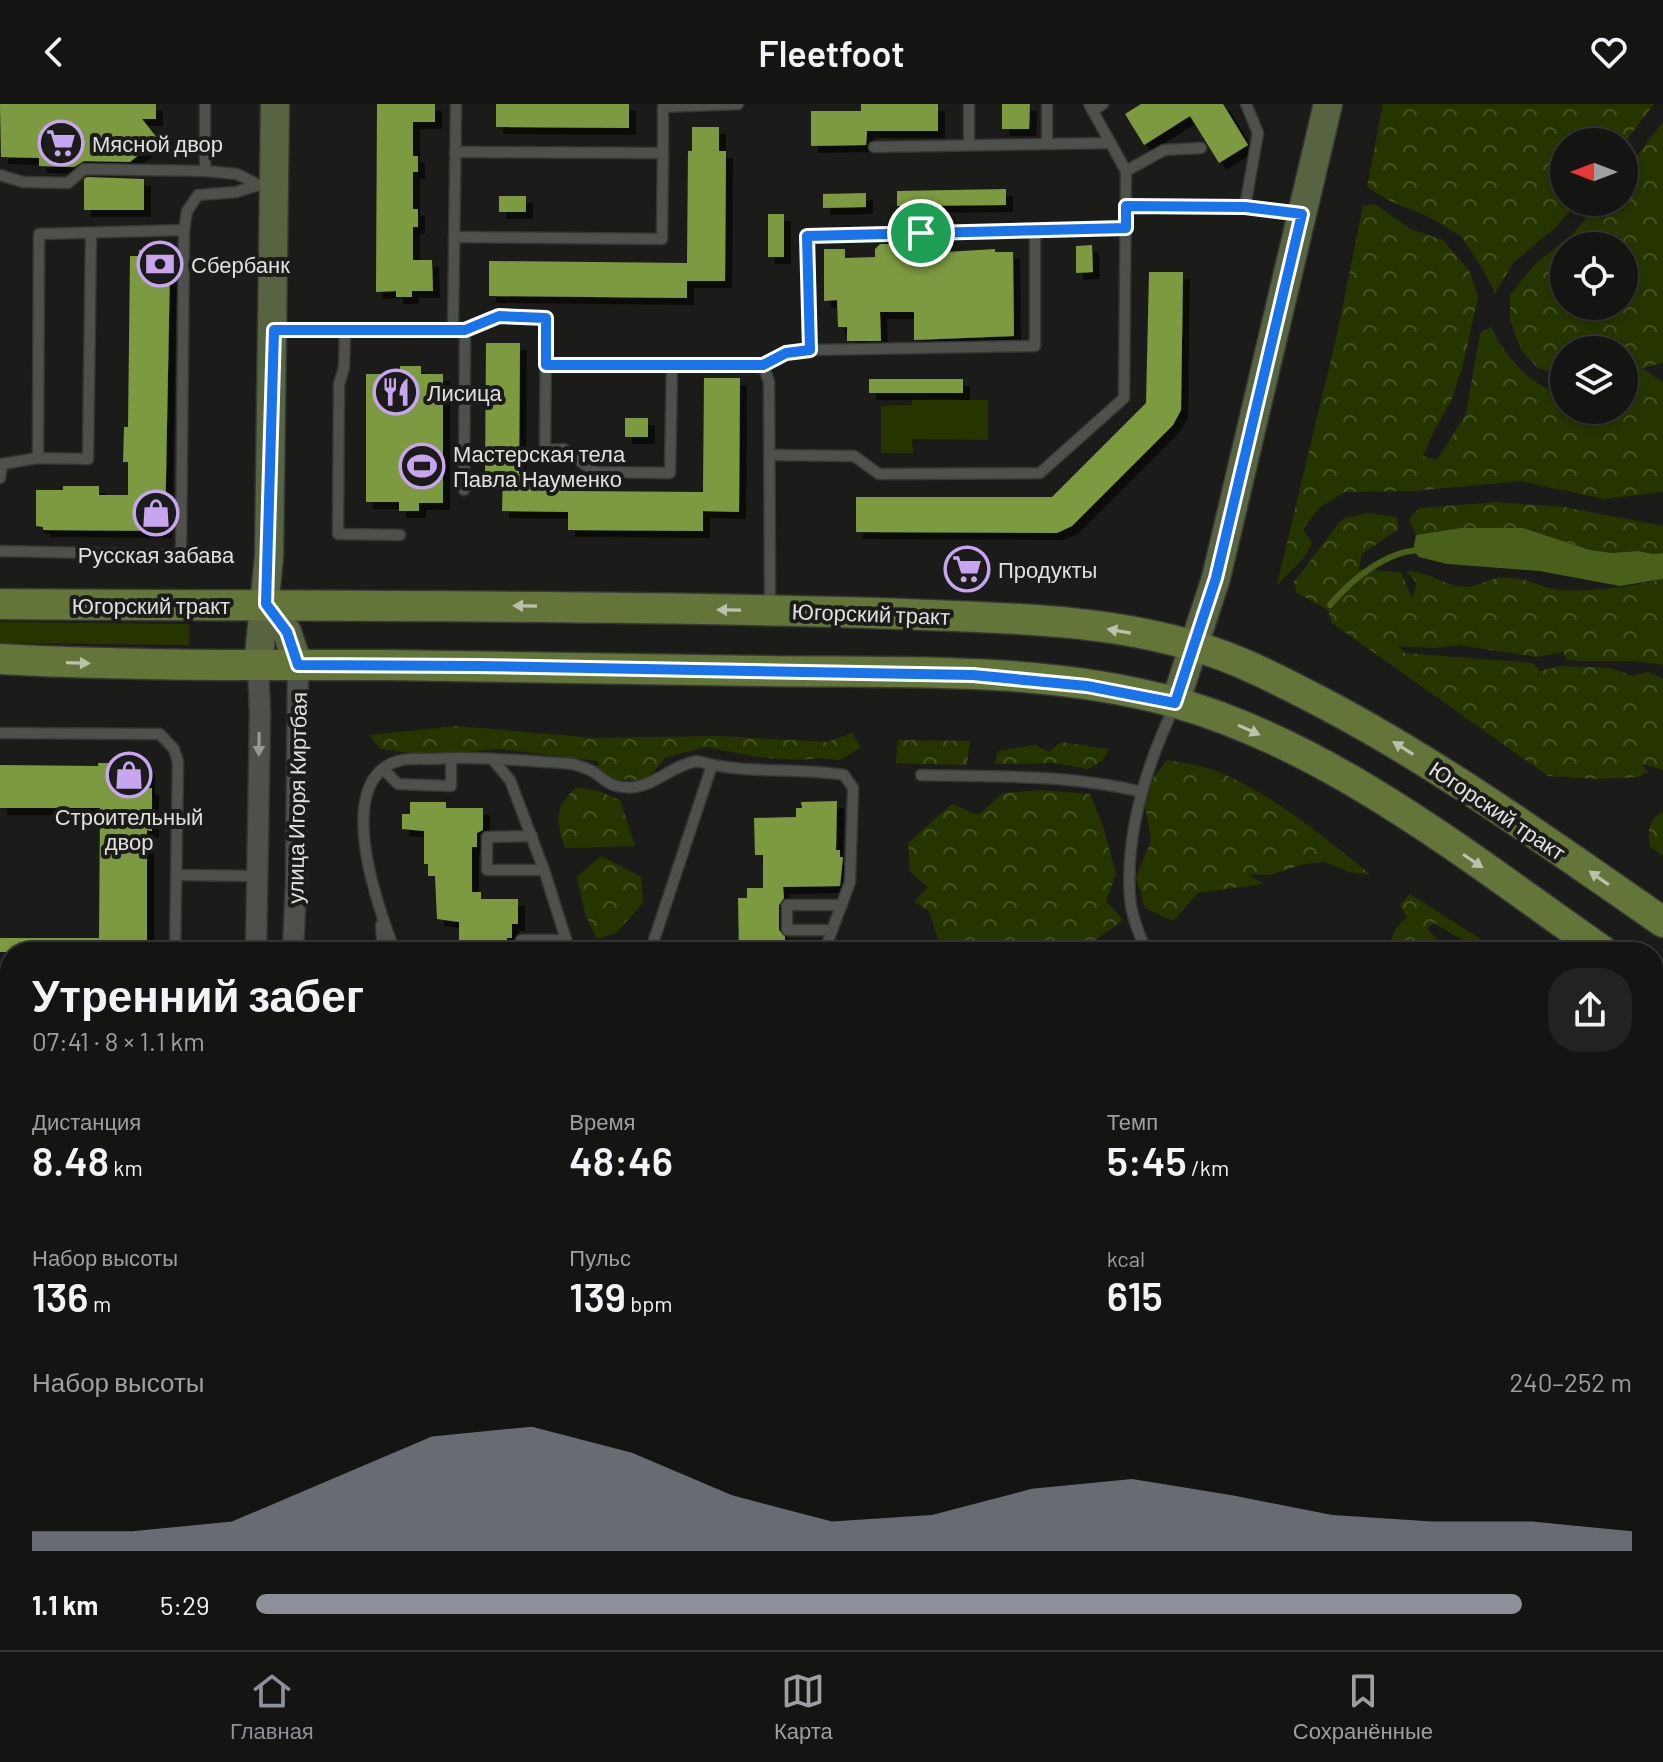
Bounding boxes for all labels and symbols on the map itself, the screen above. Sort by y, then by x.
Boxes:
supermarket icon: Мясной двор [37,119,85,167]
north arrow [1550,128,1638,216]
place label: Мясной двор [92,130,223,157]
pin [887,199,955,267]
bank icon: Сбербанк [136,240,184,288]
place label: Сбербанк [191,251,290,278]
restaurant icon: Лисица [372,368,420,416]
place label: Лисица [427,379,503,406]
place label: Мастерская тела Павла Науменко [453,440,626,492]
sports icon: Мастерская тела Павла Науменко [398,442,446,490]
shop icon: Русская забава [132,489,180,537]
place label: Русская забава [78,541,235,568]
supermarket icon: Продукты [943,545,991,593]
place label: Продукты [998,556,1097,583]
street label: Югорский тракт [72,592,230,619]
street label: Югорский тракт [791,597,951,630]
one-way arrow [512,600,537,612]
one-way arrow [716,603,741,616]
one-way arrow [1106,624,1131,636]
one-way arrow [66,657,91,670]
street label: улица Игоря Киртбая [281,692,312,904]
one-way arrow [1237,723,1260,736]
one-way arrow [253,732,266,757]
one-way arrow [1392,741,1414,755]
shop icon: Строительный двор [105,751,153,799]
street label: Югорский тракт [1425,755,1571,866]
place label: Строительный двор [55,803,203,855]
one-way arrow [1462,853,1483,868]
one-way arrow [1588,871,1609,886]

